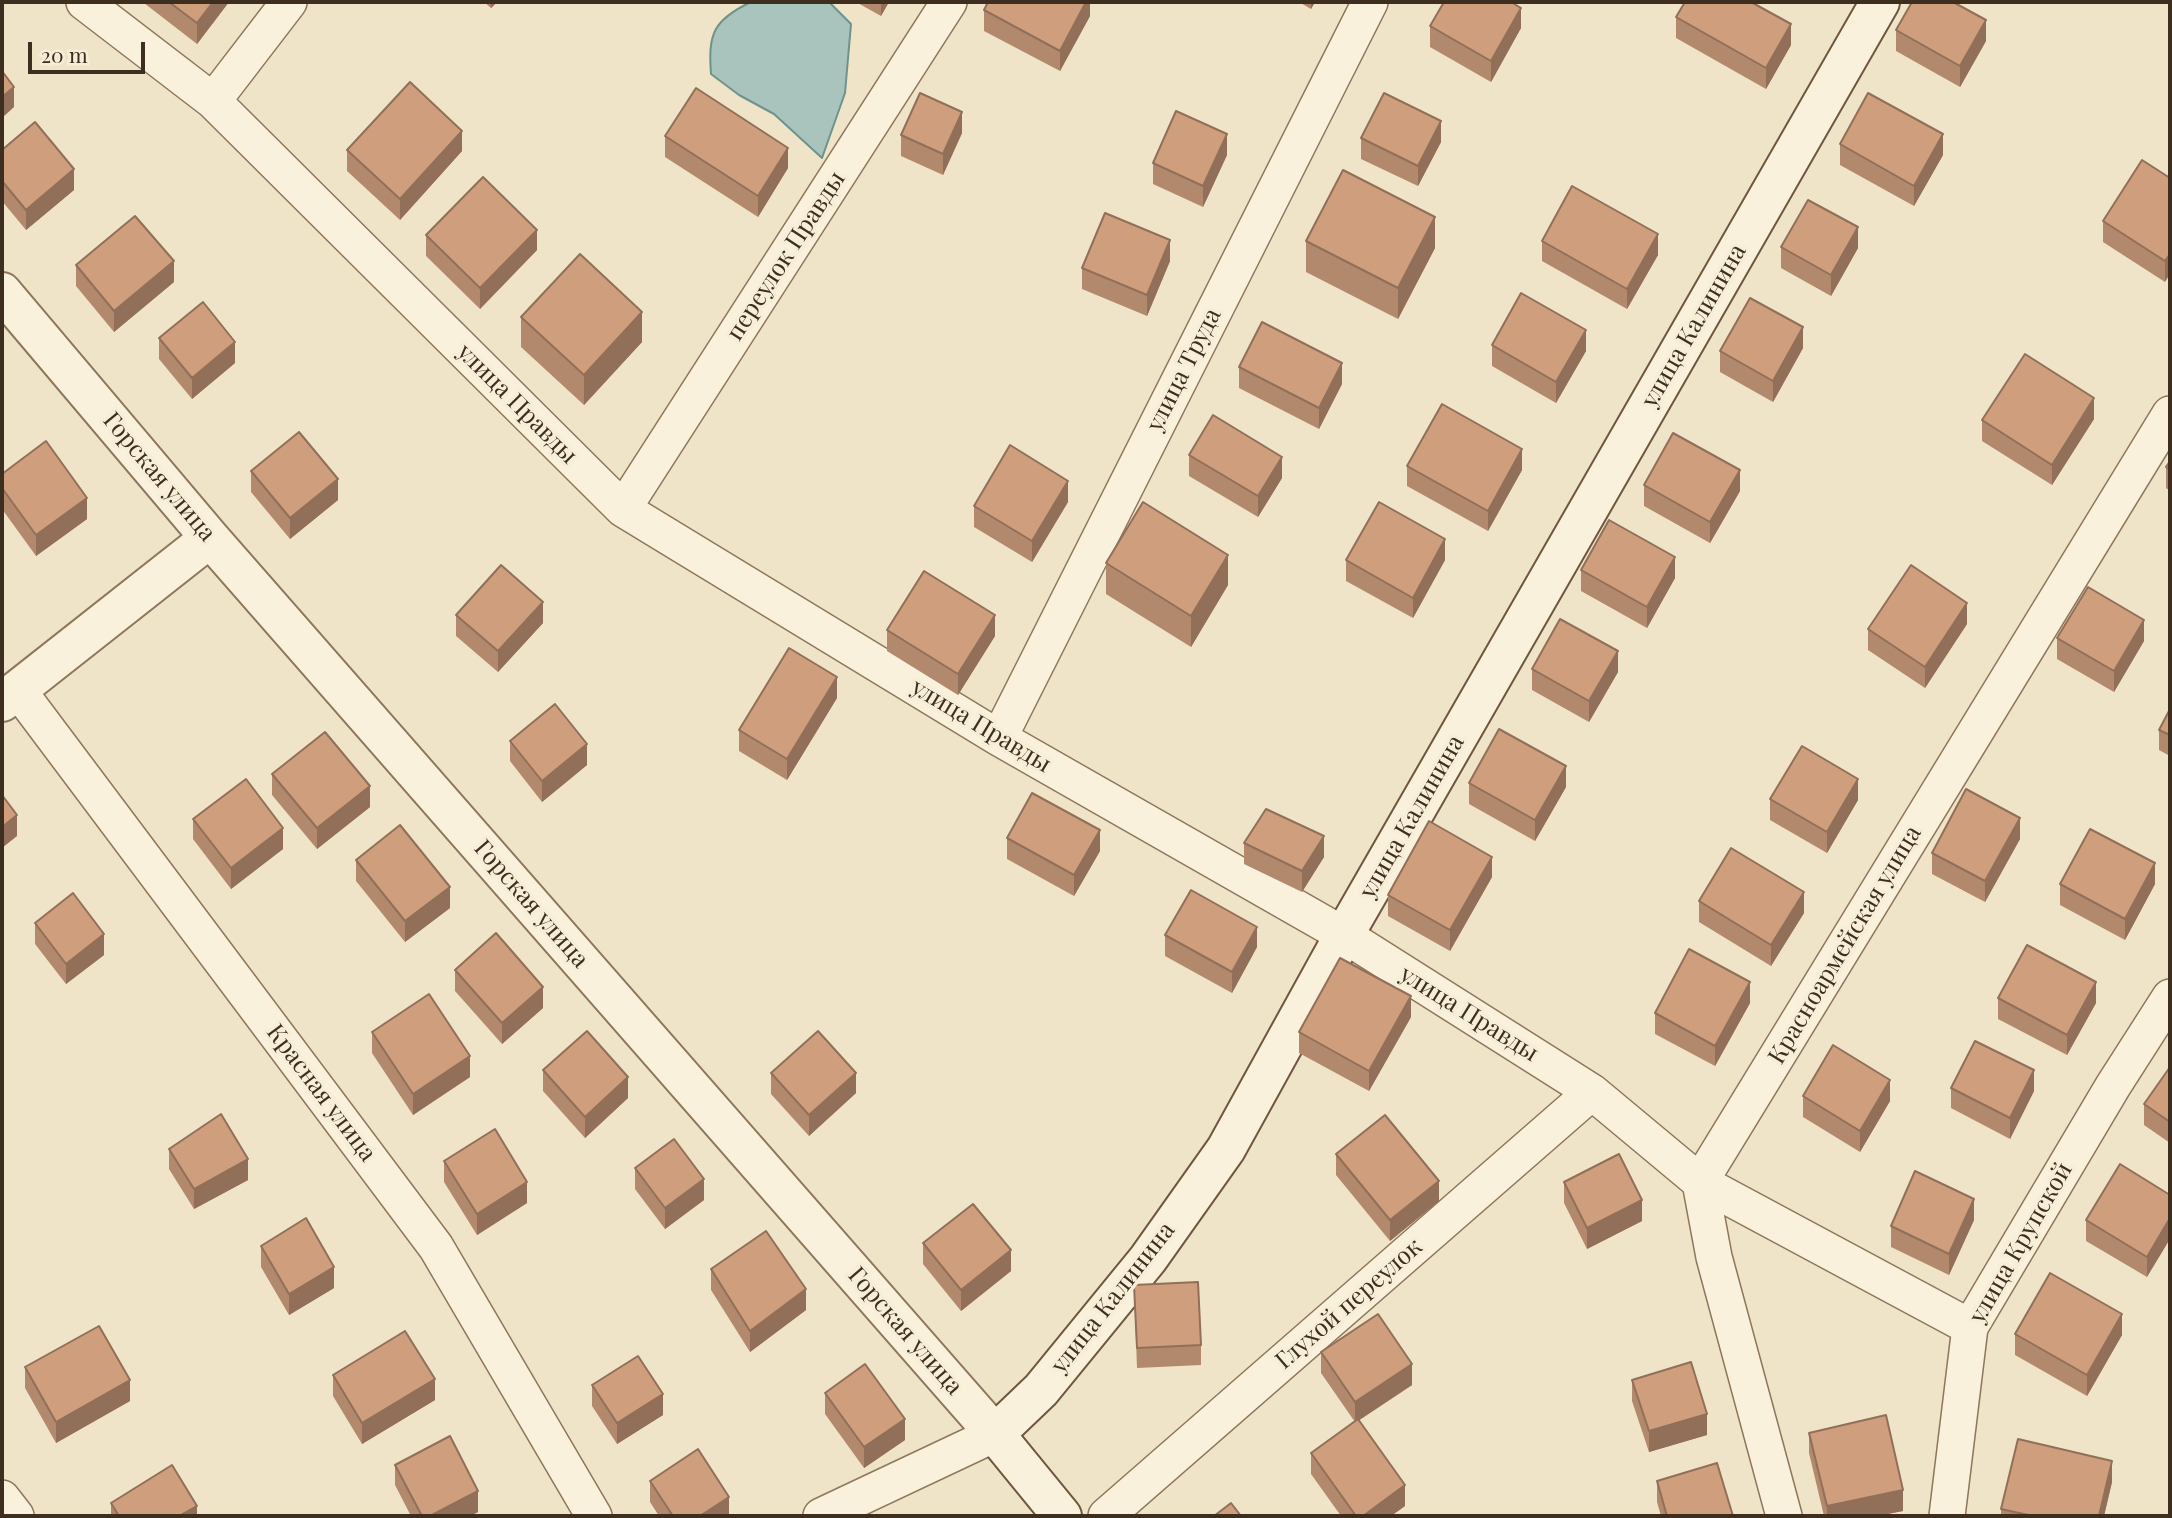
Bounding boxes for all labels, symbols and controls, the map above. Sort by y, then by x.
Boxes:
scale bar [32,28,149,72]
text: 20 m [41,40,88,68]
street label: переулок Правды [721,166,851,346]
street label: улица Калинина [1636,239,1752,413]
street label: улица Труда [1141,304,1227,436]
street label: улица Правды [451,338,583,470]
street label: Горская улица [97,407,221,547]
street label: улица Правды [906,673,1056,779]
street label: улица Калинина [1354,730,1470,904]
street label: Красноармейская улица [1762,821,1928,1069]
street label: Горская улица [468,834,594,974]
street label: улица Правды [1394,960,1544,1068]
street label: Красная улица [260,1019,382,1167]
street label: улица Крупской [1963,1158,2079,1328]
street label: улица Калинина [1045,1217,1181,1379]
street label: Глухой переулок [1270,1233,1428,1375]
street label: Горская улица [842,1261,968,1401]

